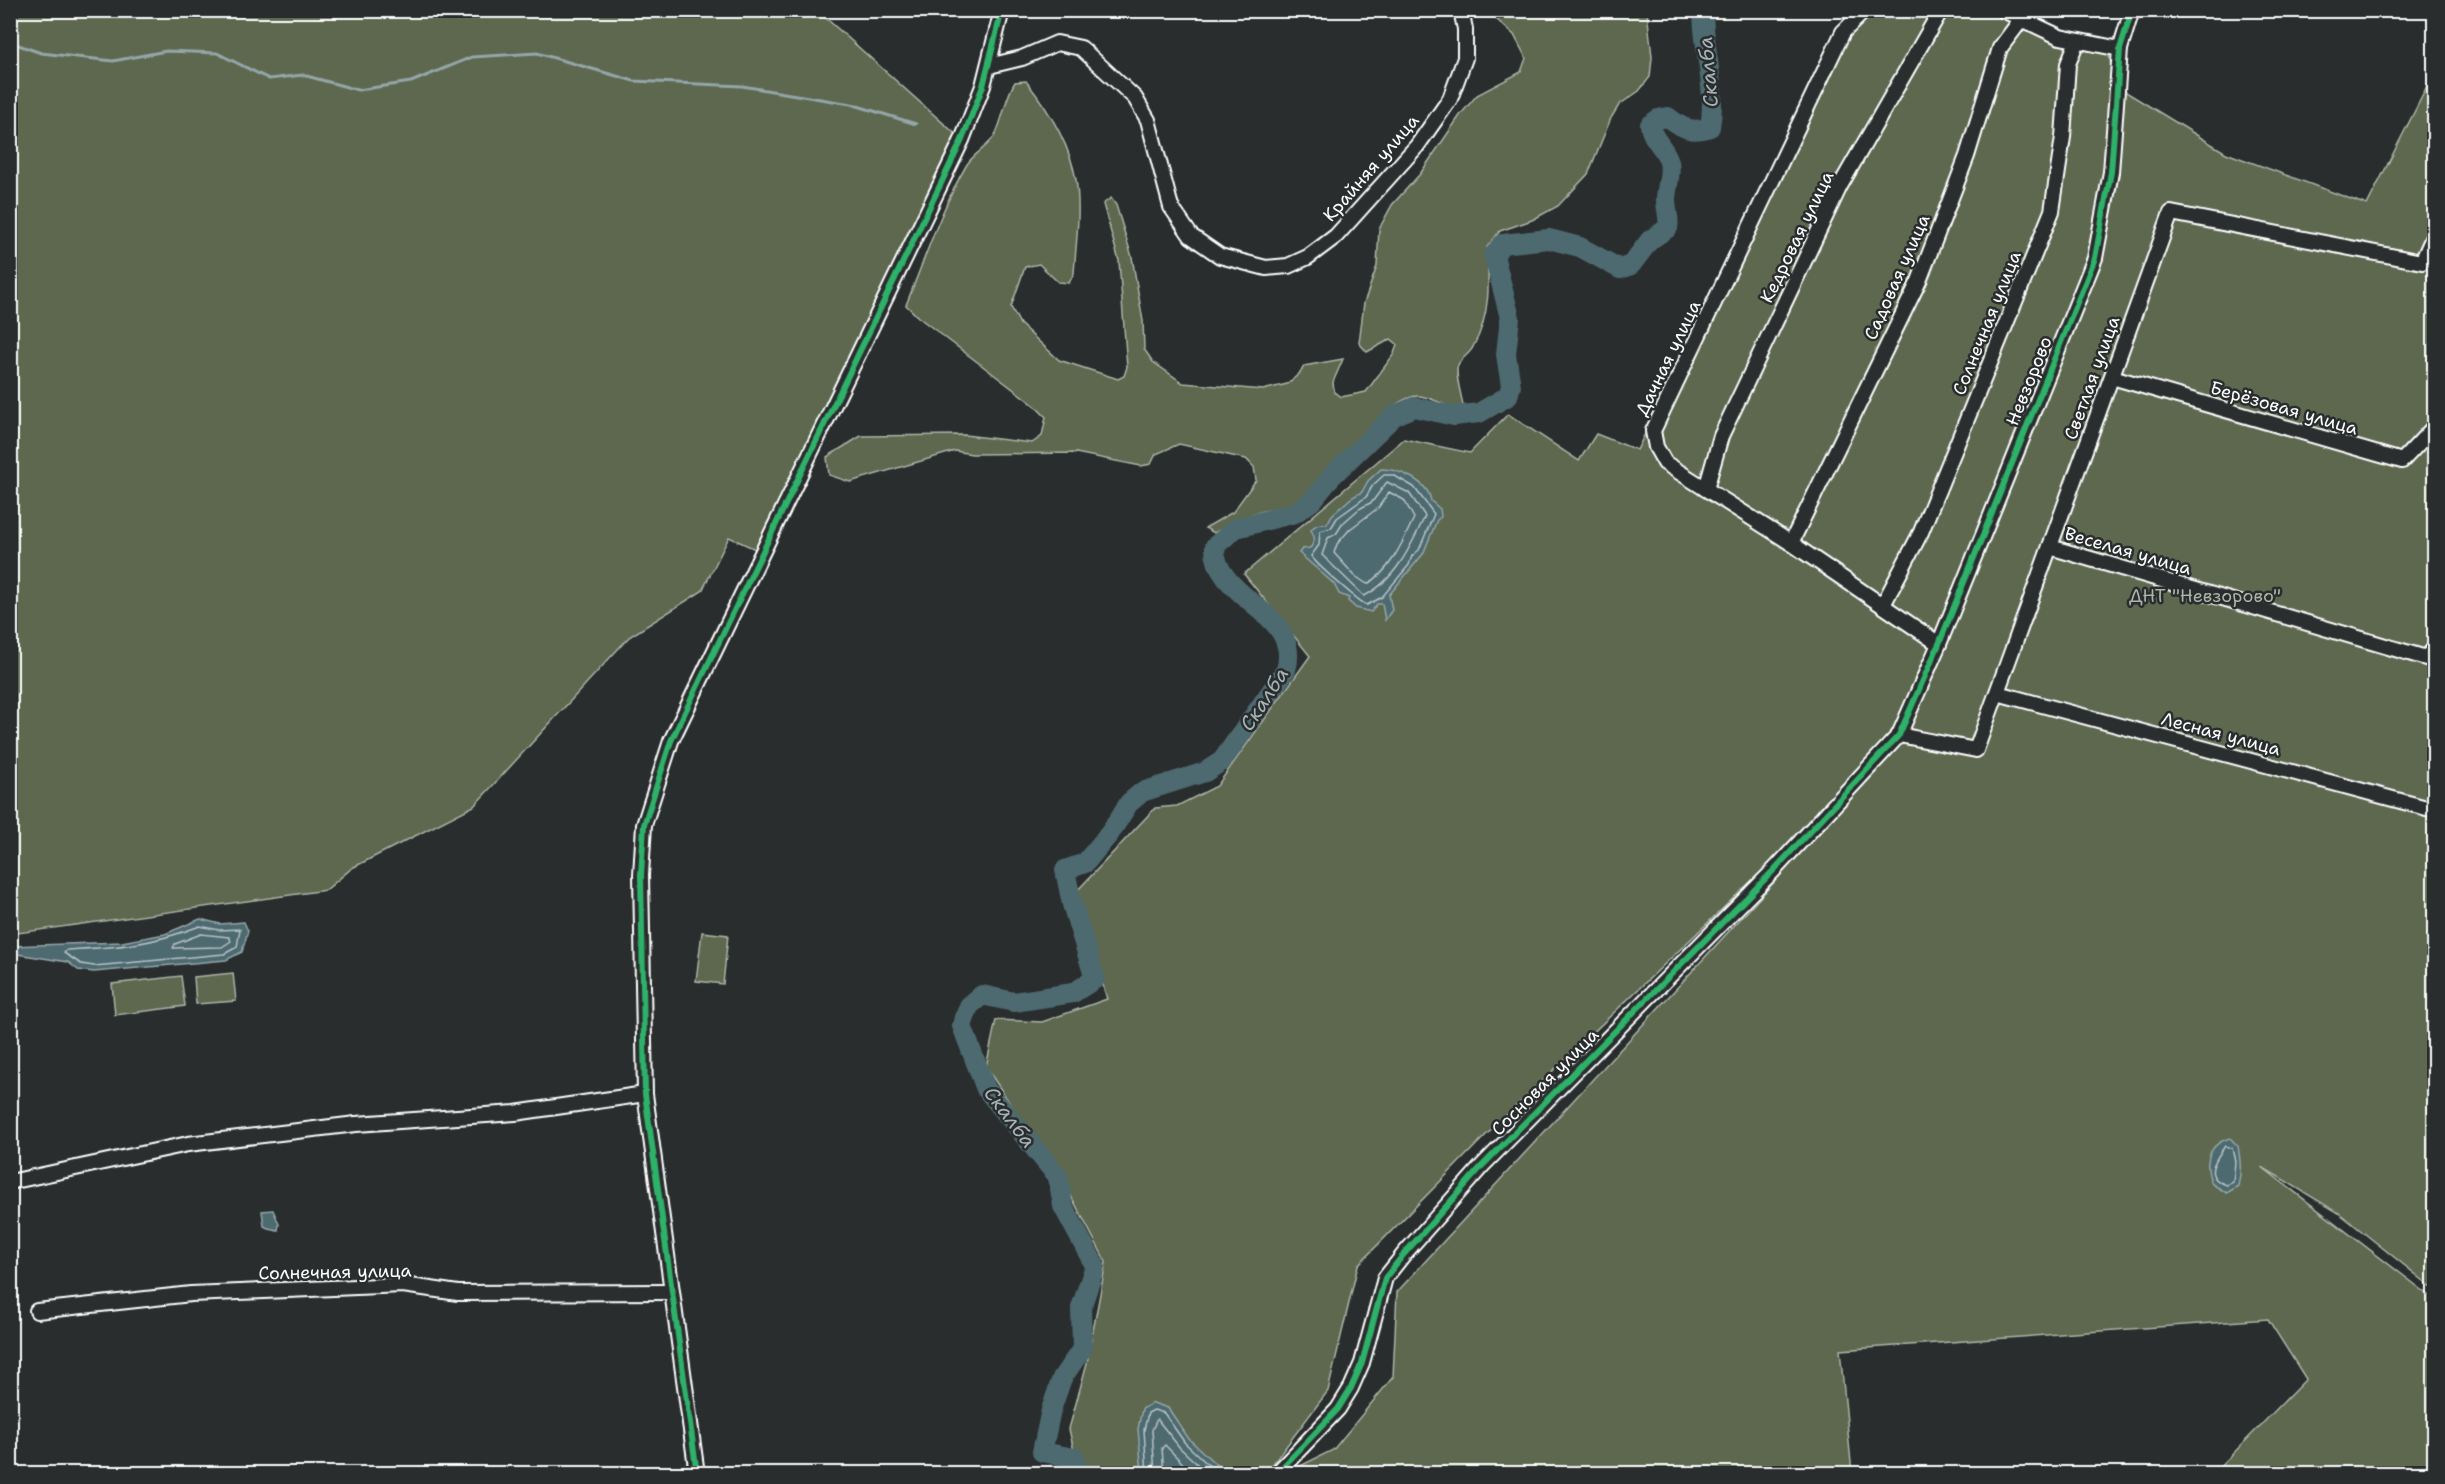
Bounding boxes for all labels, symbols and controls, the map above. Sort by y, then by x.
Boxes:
water label: Скалба [1692,36,1724,108]
street label: Крайняя улица [1318,109,1424,227]
street label: Кедровая улица [1755,167,1839,307]
street label: Садовая улица [1859,210,1935,344]
street label: Солнечная улица [1947,247,2027,399]
street label: Дачная улица [1630,296,1706,420]
street label: Светлая улица [2059,313,2125,443]
street label: Невзорово [2000,333,2058,429]
street label: Берёзовая улица [2207,375,2361,441]
street label: Веселая улица [2062,521,2194,581]
park label: ДНТ "Невзорово" [2129,584,2281,608]
water label: Скалба [1234,662,1294,736]
street label: Лесная улица [2159,707,2283,761]
street label: Сосновая улица [1486,1023,1604,1141]
water label: Скалба [978,1081,1042,1153]
street label: Солнечная улица [258,1259,412,1285]

